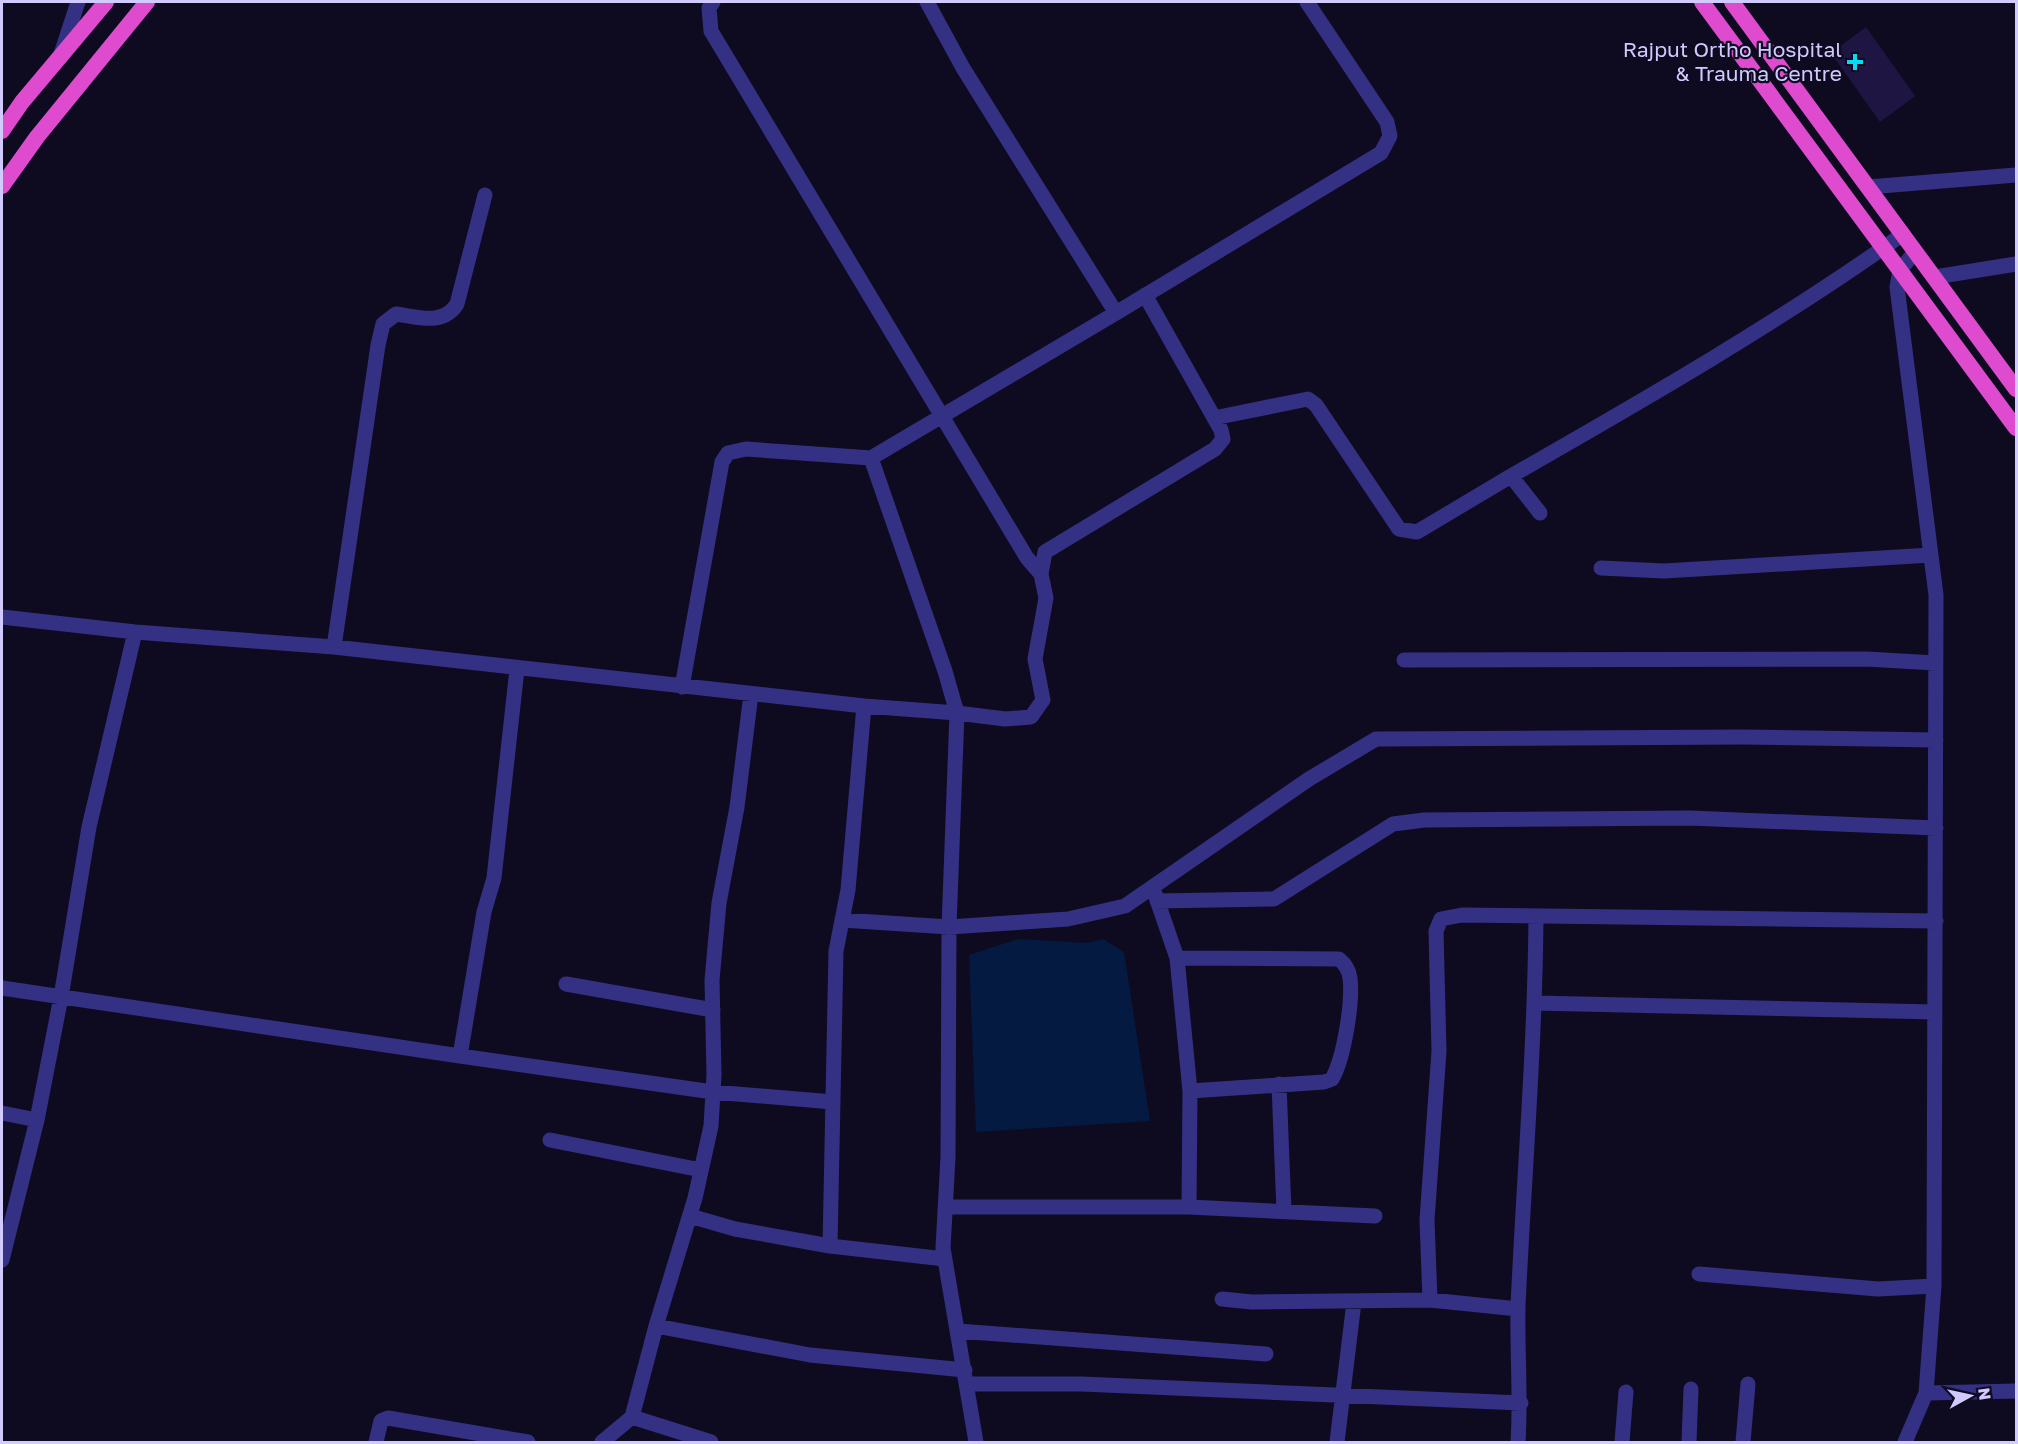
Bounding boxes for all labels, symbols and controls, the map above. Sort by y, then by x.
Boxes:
place label: Rajput Ortho Hospital & Trauma Centre [1623,36,1842,86]
marker: Rajput Ortho Hospital & Trauma Centre [1846,53,1864,71]
north arrow [1940,1366,2000,1426]
text: N [1974,1386,1996,1401]

